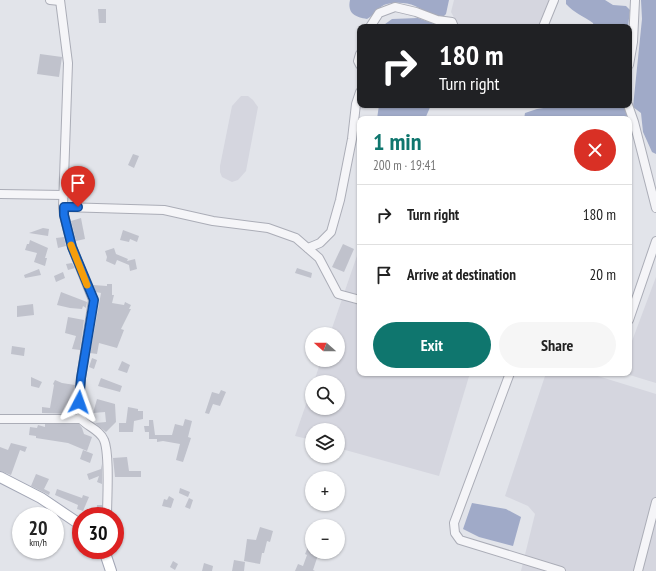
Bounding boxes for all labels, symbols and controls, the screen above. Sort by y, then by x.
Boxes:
text: 180 m [439,36,503,73]
icon: right [373,40,425,92]
text: Turn right [439,72,499,95]
text: 1 min [373,126,421,157]
button: close [574,129,616,171]
text: 200 m · 19:41 [373,157,436,174]
pin [61,166,95,207]
icon: arrive [67,172,89,194]
icon: right [373,204,395,226]
text: Turn right [407,205,459,224]
text: 180 m [583,205,616,224]
icon: arrive [373,264,395,286]
text: Arrive at destination [407,265,516,284]
text: 20 m [590,265,616,284]
button: Exit [373,322,491,368]
button: Share [499,322,616,368]
north arrow [305,327,345,367]
map controls [305,327,345,559]
button: search [305,375,345,415]
position arrow [58,381,100,423]
button: layers [305,423,345,463]
button: + [305,471,345,511]
speed limit sign: 30 [72,507,124,559]
text: 20 [28,515,48,541]
button: − [305,519,345,559]
text: km/h [29,536,47,549]

